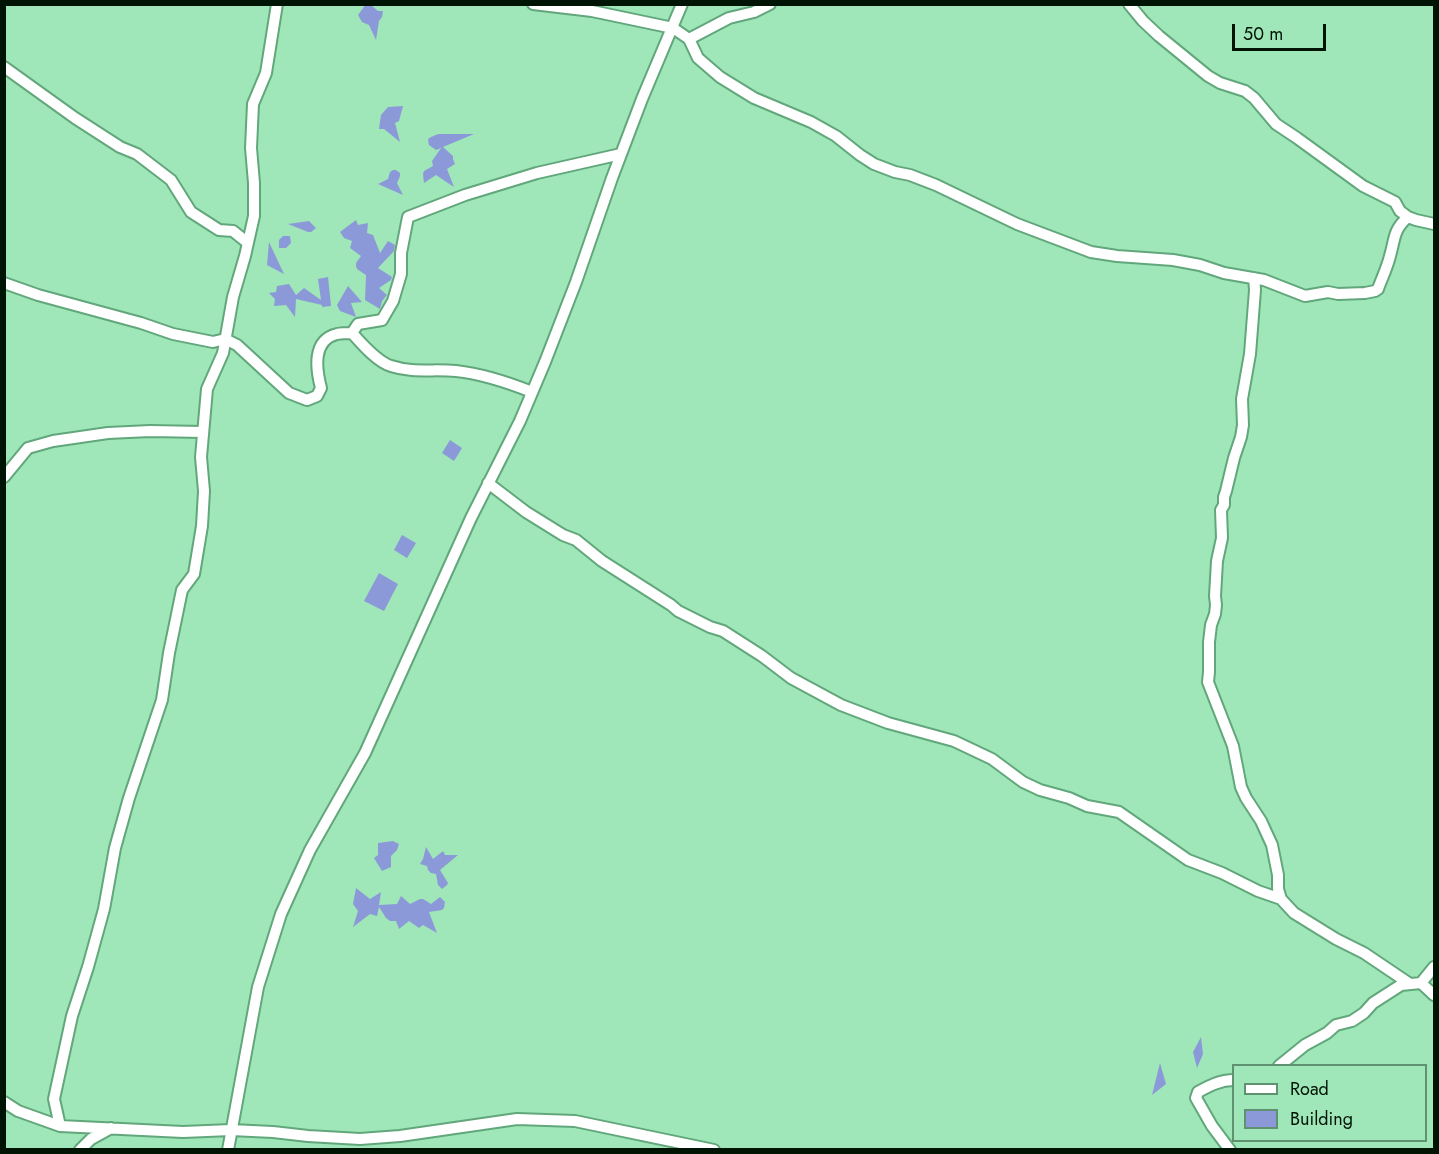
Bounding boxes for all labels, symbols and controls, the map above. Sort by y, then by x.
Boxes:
scale bar [1235,12,1330,50]
text: 50 m [1243,21,1283,47]
legend [1232,1064,1427,1142]
text: Road [1290,1076,1329,1102]
text: Building [1290,1106,1353,1132]

